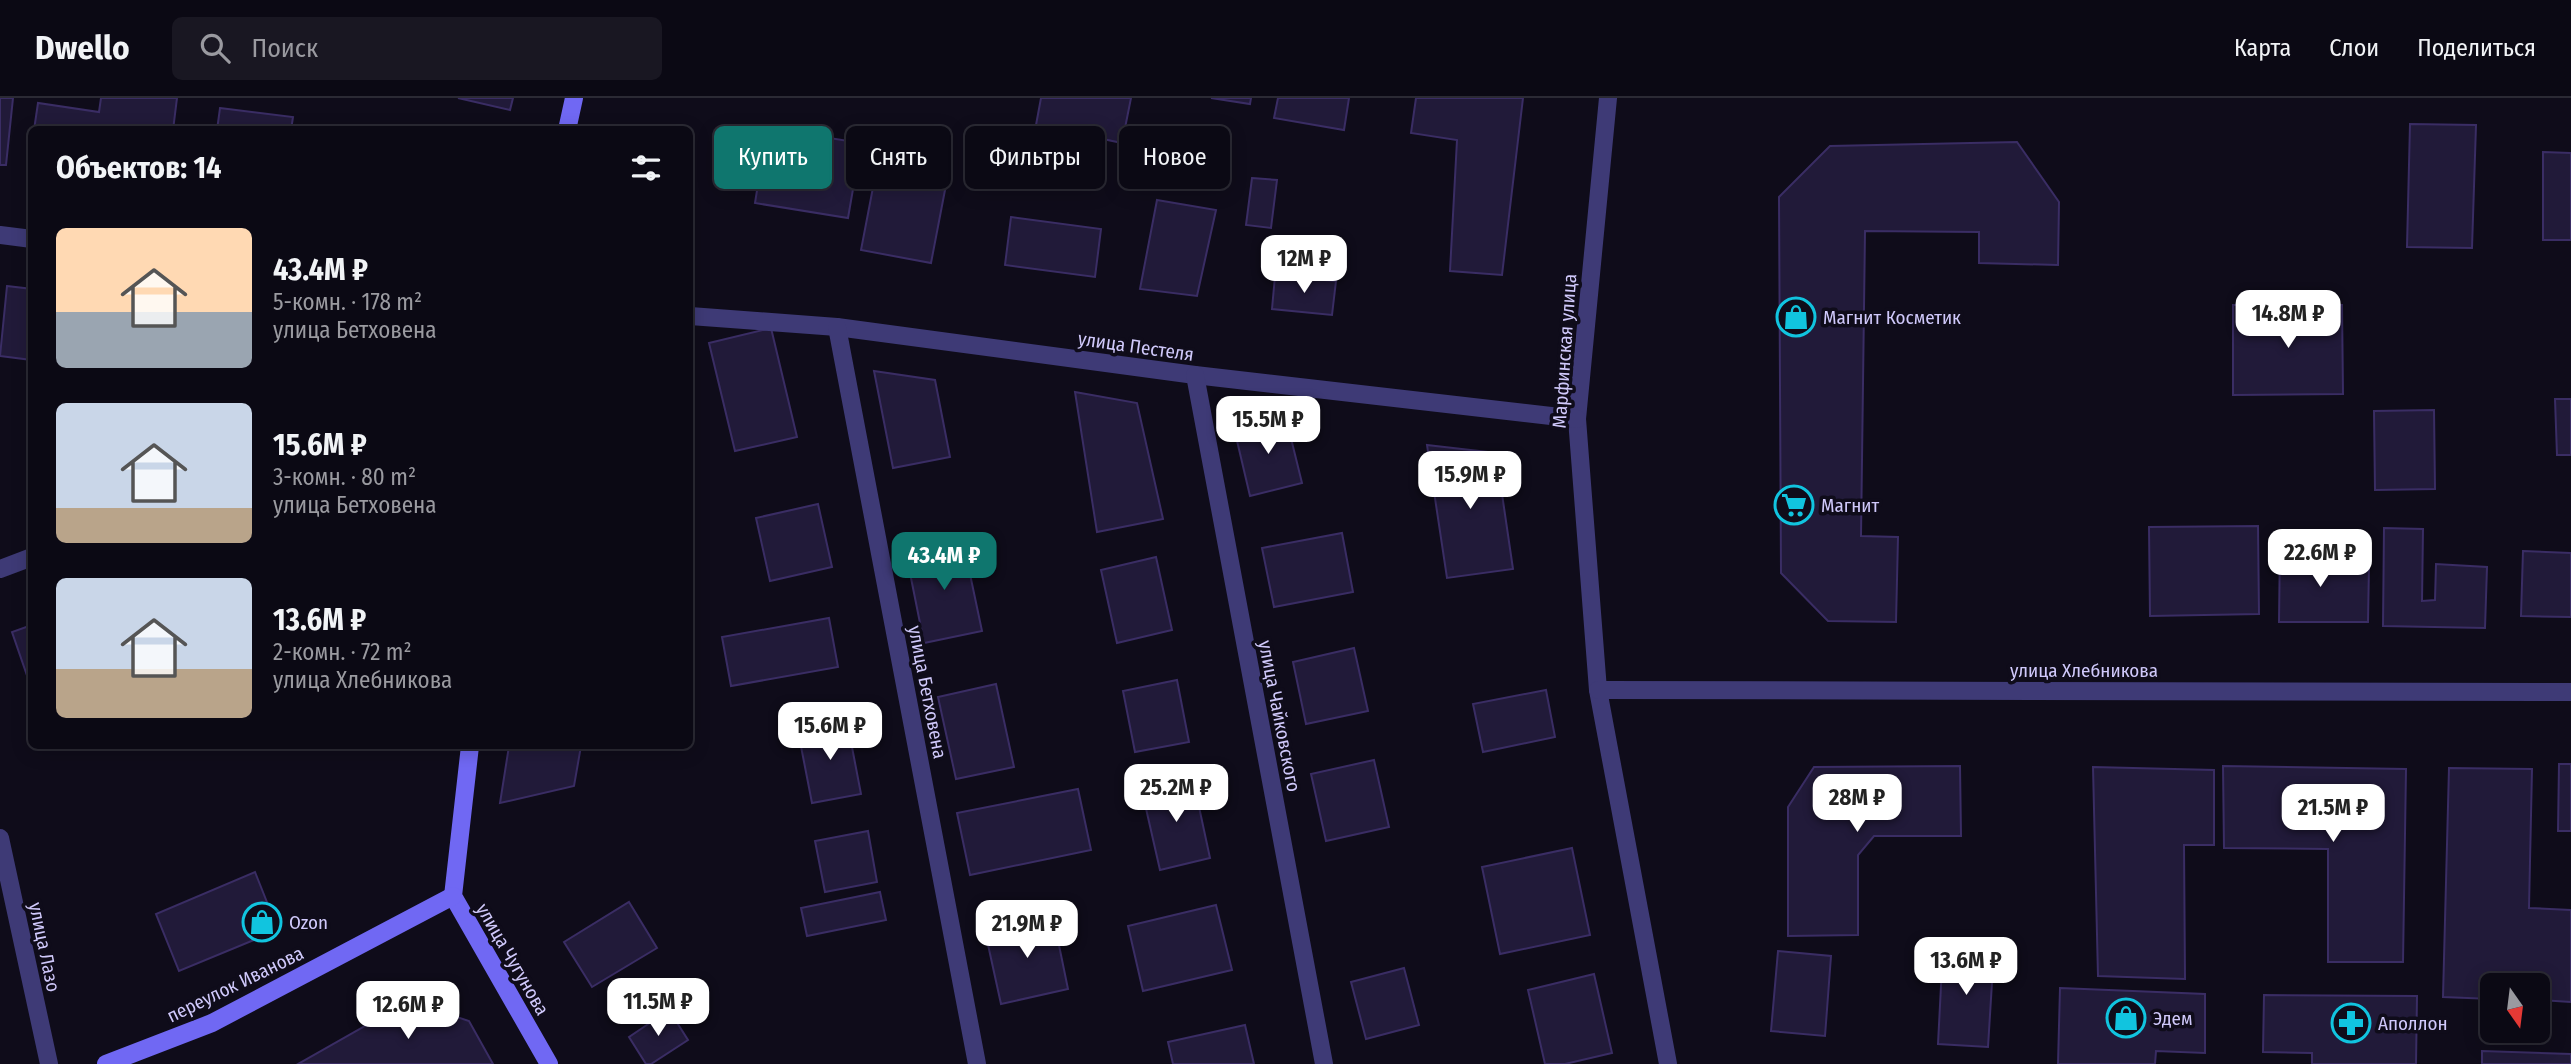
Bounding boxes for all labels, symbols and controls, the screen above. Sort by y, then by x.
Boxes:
search box [172,17,662,80]
text: Dwello [35,28,130,68]
icon: search [196,29,234,67]
text: Поиск [252,33,318,64]
text: Карта [2234,34,2291,62]
text: Слои [2329,34,2379,62]
text: Поделиться [2417,34,2536,62]
chip: Купить [714,126,832,189]
chip: Снять [846,126,951,189]
chip: Фильтры [965,126,1105,189]
chip: Новое [1119,126,1230,189]
icon: filters [627,149,665,187]
text: Объектов: 14 [56,150,222,186]
pin: 12M ₽ [1255,236,1353,295]
text: 12M ₽ [1277,244,1331,272]
text: 43.4M ₽ [273,252,368,288]
icon: home [112,256,196,340]
street label: Марфинская улица [1548,273,1581,429]
text: 5-комн. · 178 m² [273,288,422,316]
pin: 14.8M ₽ [2223,290,2353,350]
shop icon: Магнит Косметик [1775,296,1817,338]
text: 14.8M ₽ [2252,299,2324,327]
place label: Магнит Косметик [1823,306,1961,329]
text: улица Бетховена [273,316,437,344]
street label: улица Пестеля [1077,327,1195,366]
pin: 15.5M ₽ [1203,396,1333,456]
text: 15.5M ₽ [1232,405,1304,433]
text: 15.6M ₽ [273,427,367,463]
icon: home [112,431,196,515]
pin: 15.9M ₽ [1405,452,1535,511]
text: 15.9M ₽ [1434,460,1506,488]
text: 3-комн. · 80 m² [273,463,416,491]
supermarket icon: Магнит [1773,484,1815,526]
text: улица Бетховена [273,491,437,519]
place label: Магнит [1821,494,1880,517]
pin: 22.6M ₽ [2255,530,2385,589]
pin: 43.4M ₽ [879,532,1009,592]
text: 22.6M ₽ [2284,538,2356,566]
text: 43.4M ₽ [908,541,980,569]
text: 13.6M ₽ [273,602,366,638]
icon: home [112,606,196,690]
street label: улица Бетховена [903,624,952,761]
text: 2-комн. · 72 m² [273,638,412,666]
street label: улица Чайковского [1254,638,1305,794]
street label: улица Хлебникова [2010,659,2158,682]
text: улица Хлебникова [273,666,452,694]
pin: 15.6M ₽ [765,702,895,762]
text: 15.6M ₽ [794,711,866,739]
pin: 25.2M ₽ [1111,764,1241,824]
text: 25.2M ₽ [1140,773,1212,801]
pin: 28M ₽ [1808,774,1906,834]
text: 28M ₽ [1829,783,1885,811]
pin: 21.5M ₽ [2268,784,2398,844]
text: 21.5M ₽ [2298,793,2368,821]
street label: улица Чугунова [471,899,554,1019]
street label: улица Лазо [24,900,65,994]
pin: 21.9M ₽ [962,900,1092,960]
shop icon: Ozon [241,901,283,943]
text: 21.9M ₽ [992,909,1062,937]
place label: Ozon [289,911,328,934]
pin: 13.6M ₽ [1901,937,2031,997]
street label: переулок Иванова [163,941,307,1028]
text: 13.6M ₽ [1930,946,2002,974]
north arrow [2480,973,2550,1043]
map controls [2480,973,2550,1043]
pin: 11.5M ₽ [593,978,723,1038]
pin: 12.6M ₽ [343,982,473,1041]
text: 11.5M ₽ [623,987,693,1015]
text: 12.6M ₽ [372,990,444,1018]
shop icon: Эдем [2105,997,2147,1039]
pharmacy icon: Аполлон [2330,1002,2372,1044]
place label: Эдем [2153,1007,2192,1030]
place label: Аполлон [2378,1012,2448,1035]

